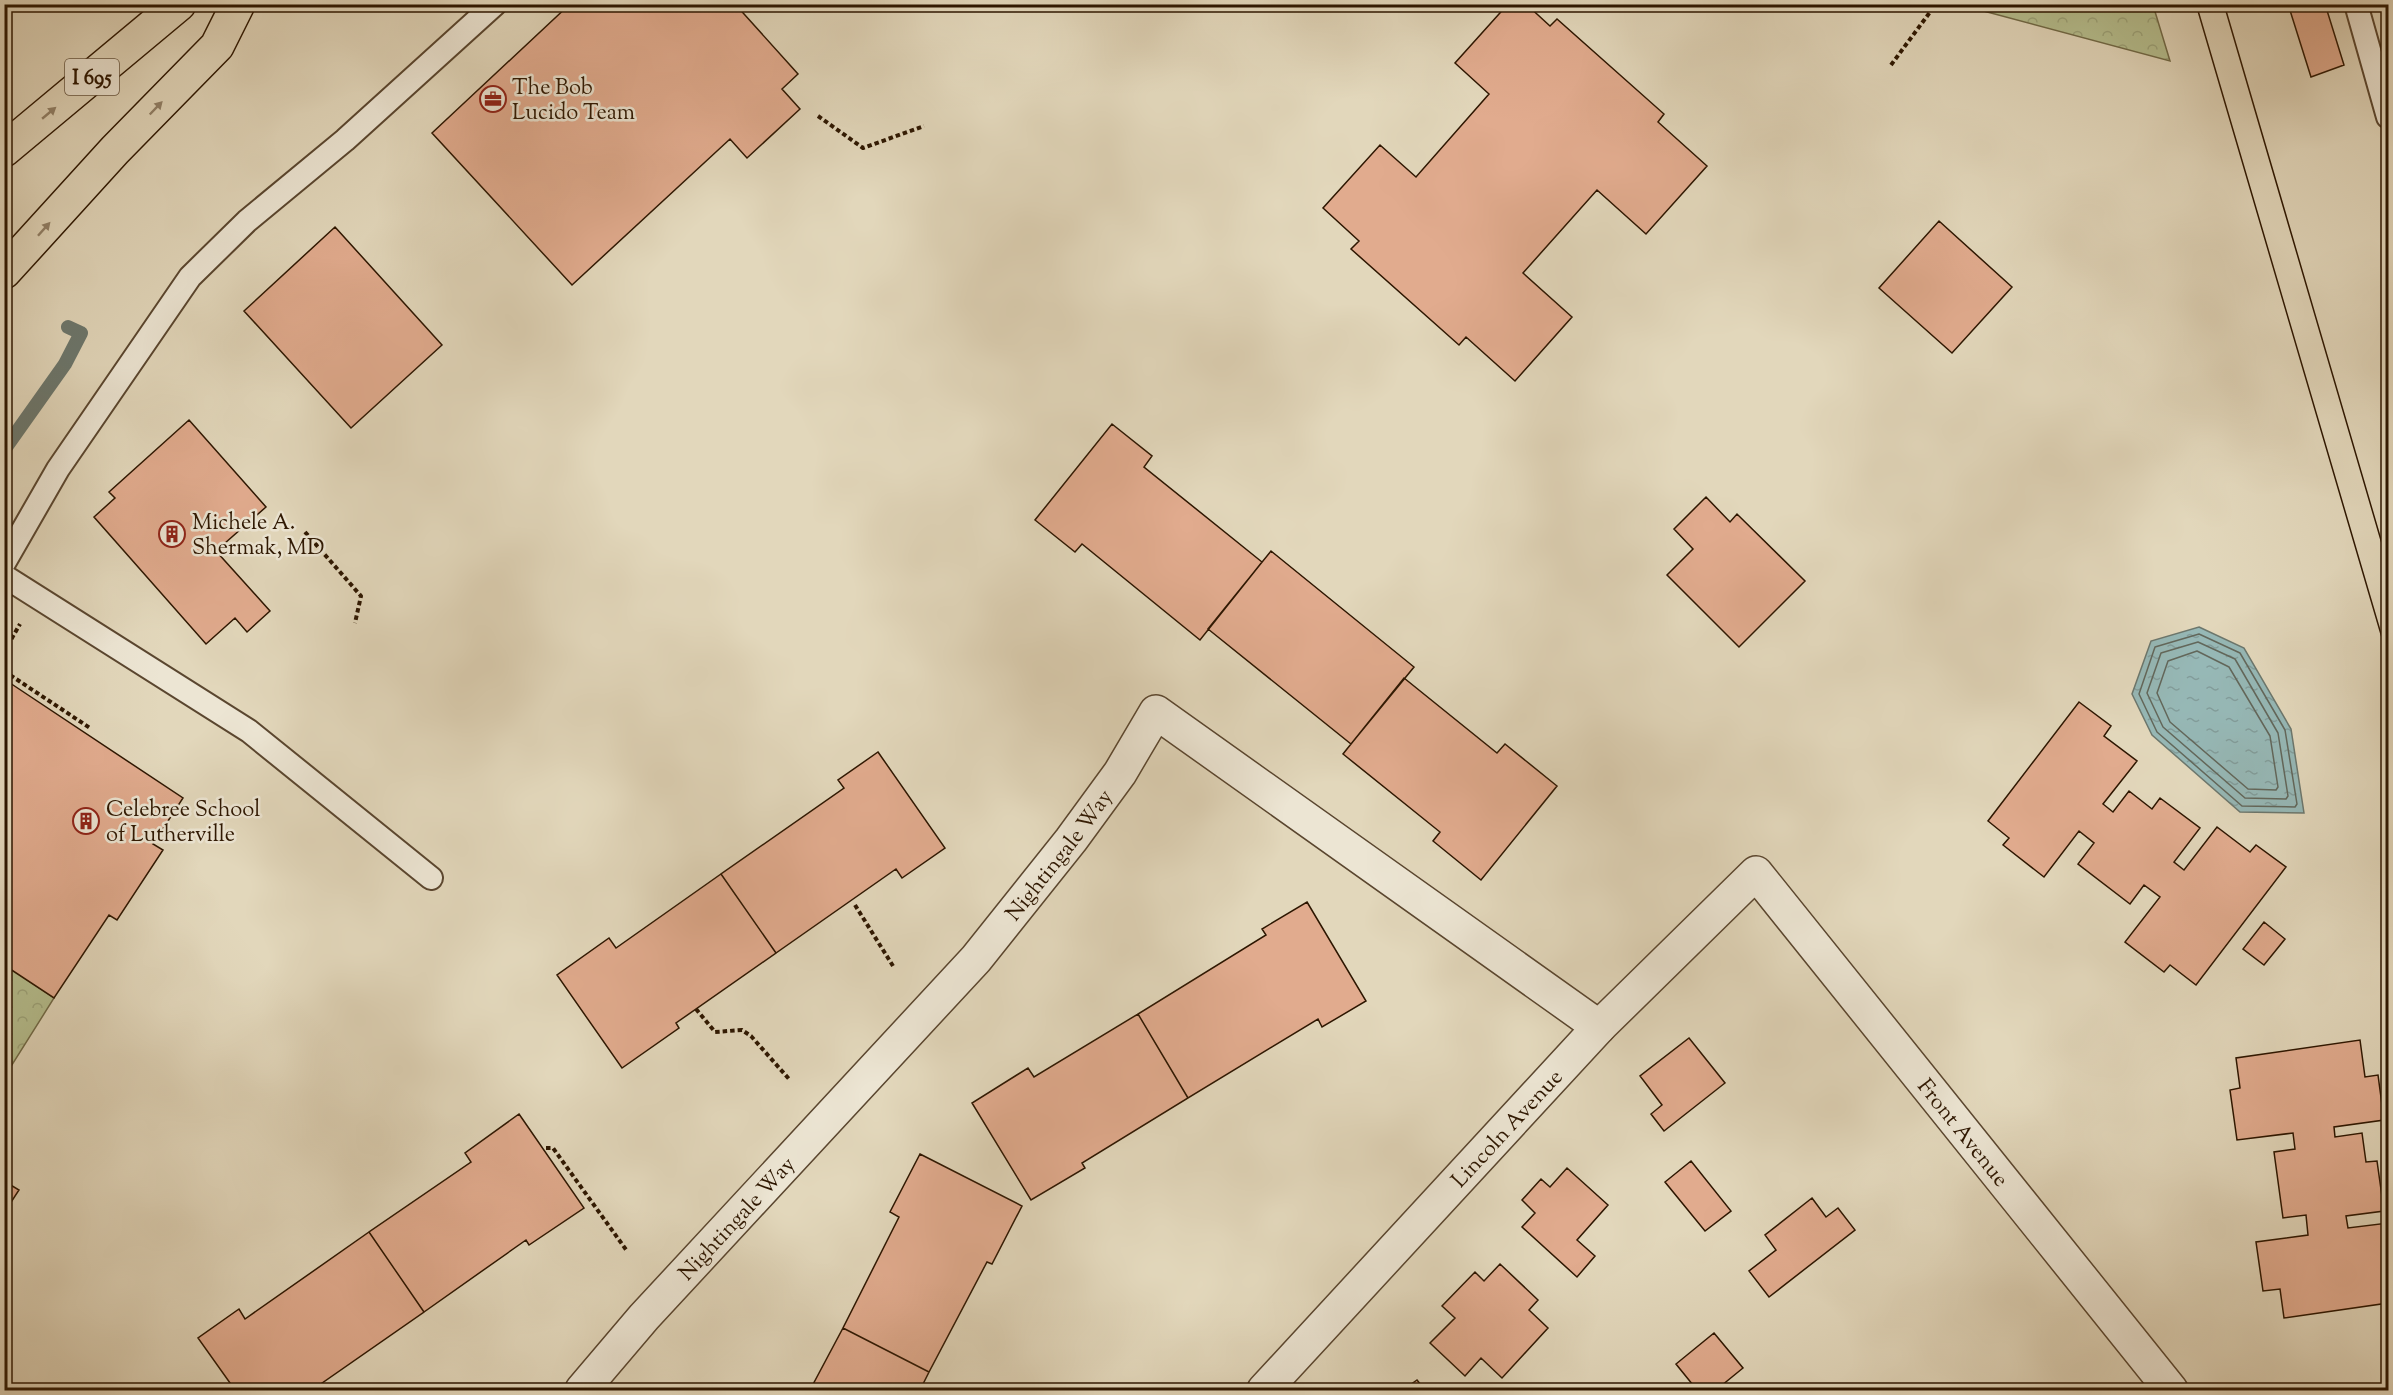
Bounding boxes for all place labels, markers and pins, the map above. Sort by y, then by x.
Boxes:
place label: The Bob Lucido Team [512,73,635,130]
office icon: The Bob Lucido Team [478,84,508,114]
place label: Michele A. Shermak, MD [192,508,324,565]
building icon: Michele A. Shermak, MD [157,519,187,549]
place label: Celebree School of Lutherville [106,795,260,852]
building icon: Celebree School of Lutherville [71,806,101,836]

